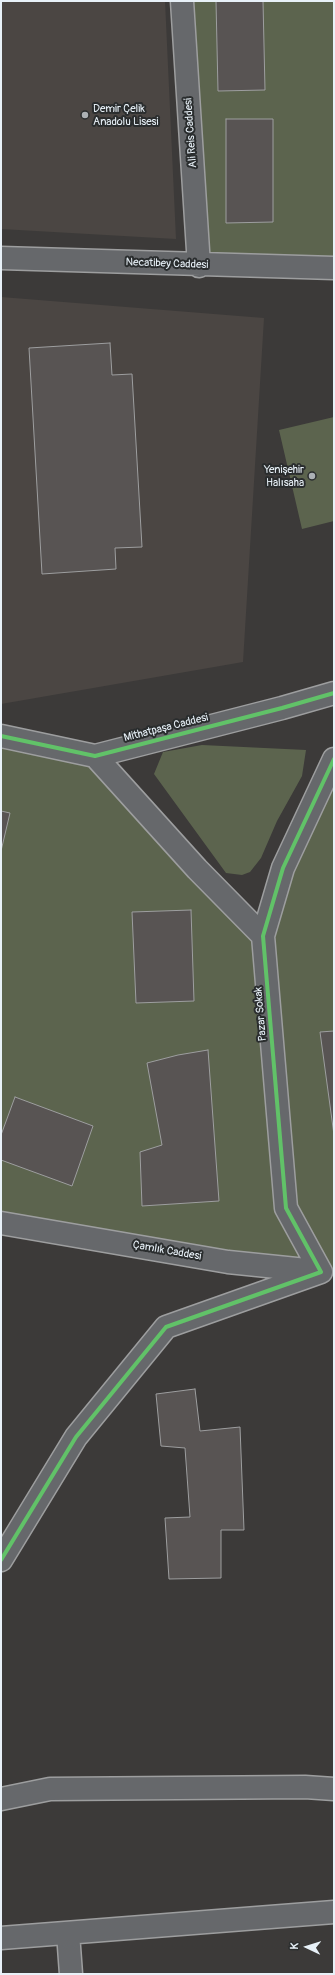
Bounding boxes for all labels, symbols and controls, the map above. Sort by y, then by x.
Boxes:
street label: Ali Reis Caddesi [182,98,200,168]
place label: Demir Çelik Anadolu Lisesi [93,102,158,128]
marker: Demir Çelik Anadolu Lisesi [80,110,90,120]
street label: Necatibey Caddesi [125,256,209,272]
place label: Yenişehir Halısaha [264,463,304,489]
marker: Yenişehir Halısaha [307,471,317,481]
street label: Mithatpaşa Caddesi [122,711,210,745]
street label: Pazar Sokak [252,986,270,1042]
street label: Çamlık Caddesi [132,1238,202,1264]
north arrow [287,1927,327,1967]
text: K [288,1942,301,1950]

